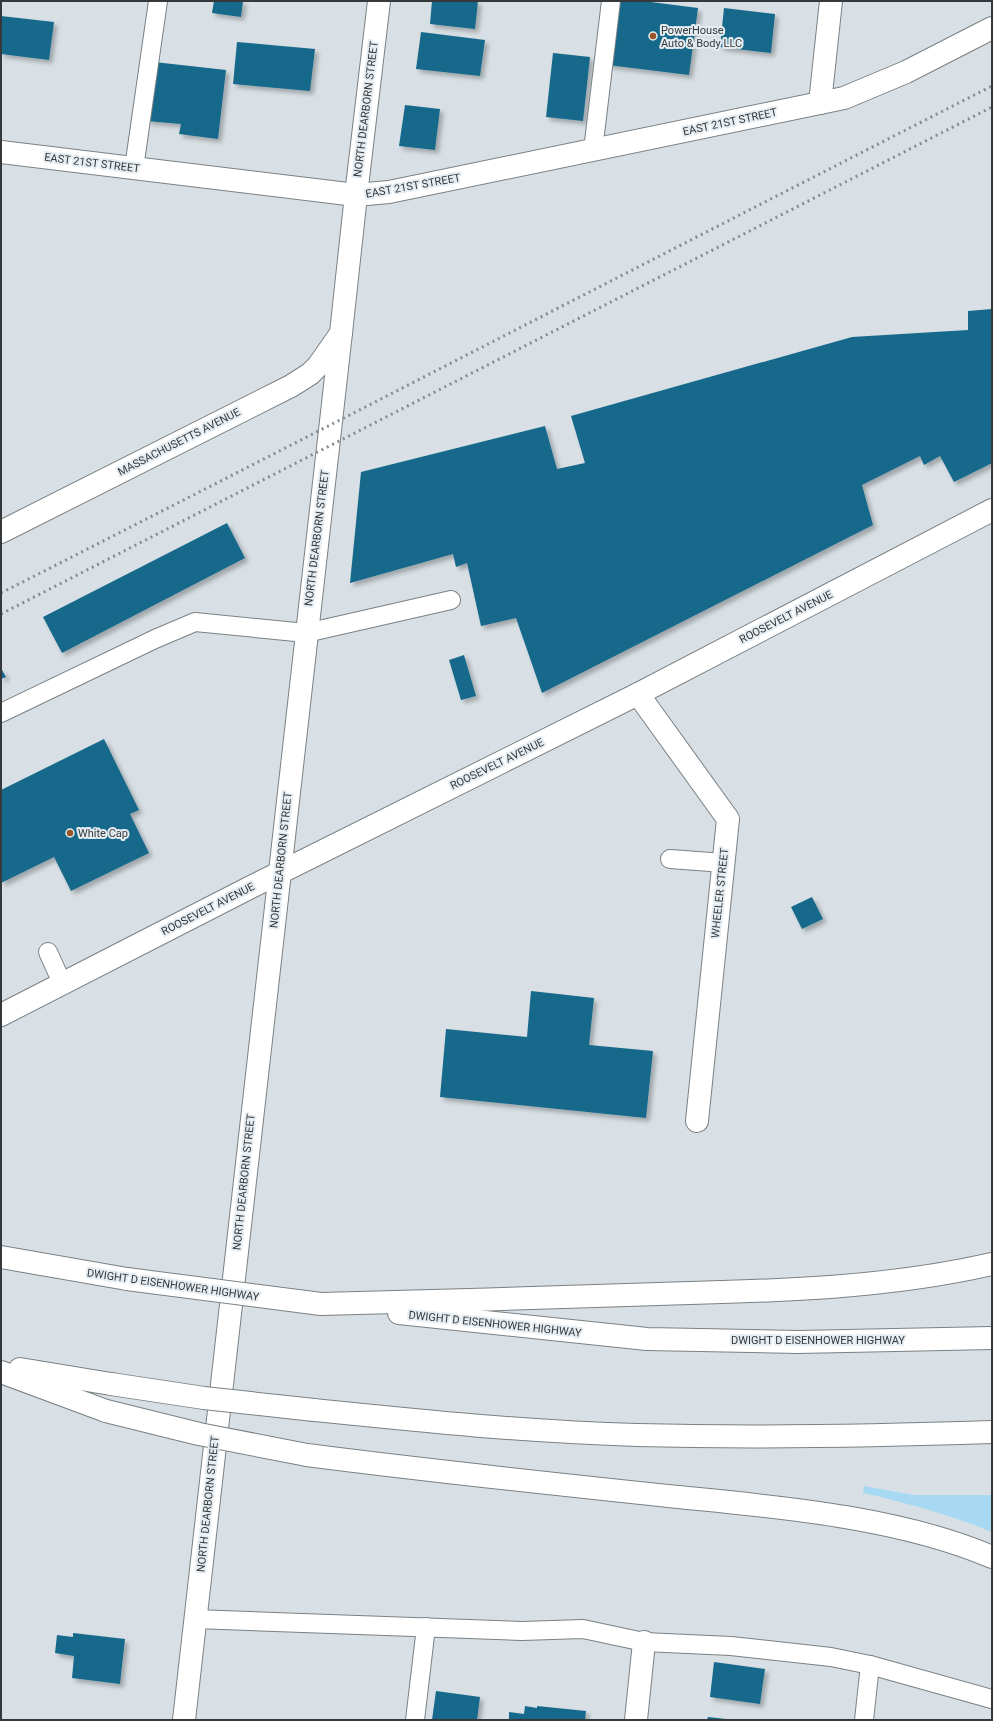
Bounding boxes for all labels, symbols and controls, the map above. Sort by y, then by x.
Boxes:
place label: PowerHouse Auto & Body LLC [661,24,742,50]
marker: PowerHouse Auto & Body LLC [648,31,658,41]
street label: NORTH DEARBORN STREET [351,40,381,178]
street label: EAST 21ST STREET [682,106,779,138]
street label: EAST 21ST STREET [44,151,141,175]
street label: EAST 21ST STREET [365,171,462,201]
street label: MASSACHUSETTS AVENUE [116,405,242,479]
street label: NORTH DEARBORN STREET [302,469,332,607]
street label: ROOSEVELT AVENUE [737,588,835,646]
street label: ROOSEVELT AVENUE [448,736,546,792]
street label: NORTH DEARBORN STREET [267,791,295,929]
place label: White Cap [78,827,128,840]
marker: White Cap [65,828,75,838]
street label: WHEELER STREET [709,847,731,939]
street label: ROOSEVELT AVENUE [159,880,257,938]
street label: NORTH DEARBORN STREET [230,1113,258,1251]
street label: DWIGHT D EISENHOWER HIGHWAY [86,1266,260,1304]
street label: DWIGHT D EISENHOWER HIGHWAY [408,1308,583,1340]
street label: DWIGHT D EISENHOWER HIGHWAY [731,1334,905,1347]
street label: NORTH DEARBORN STREET [194,1435,222,1573]

